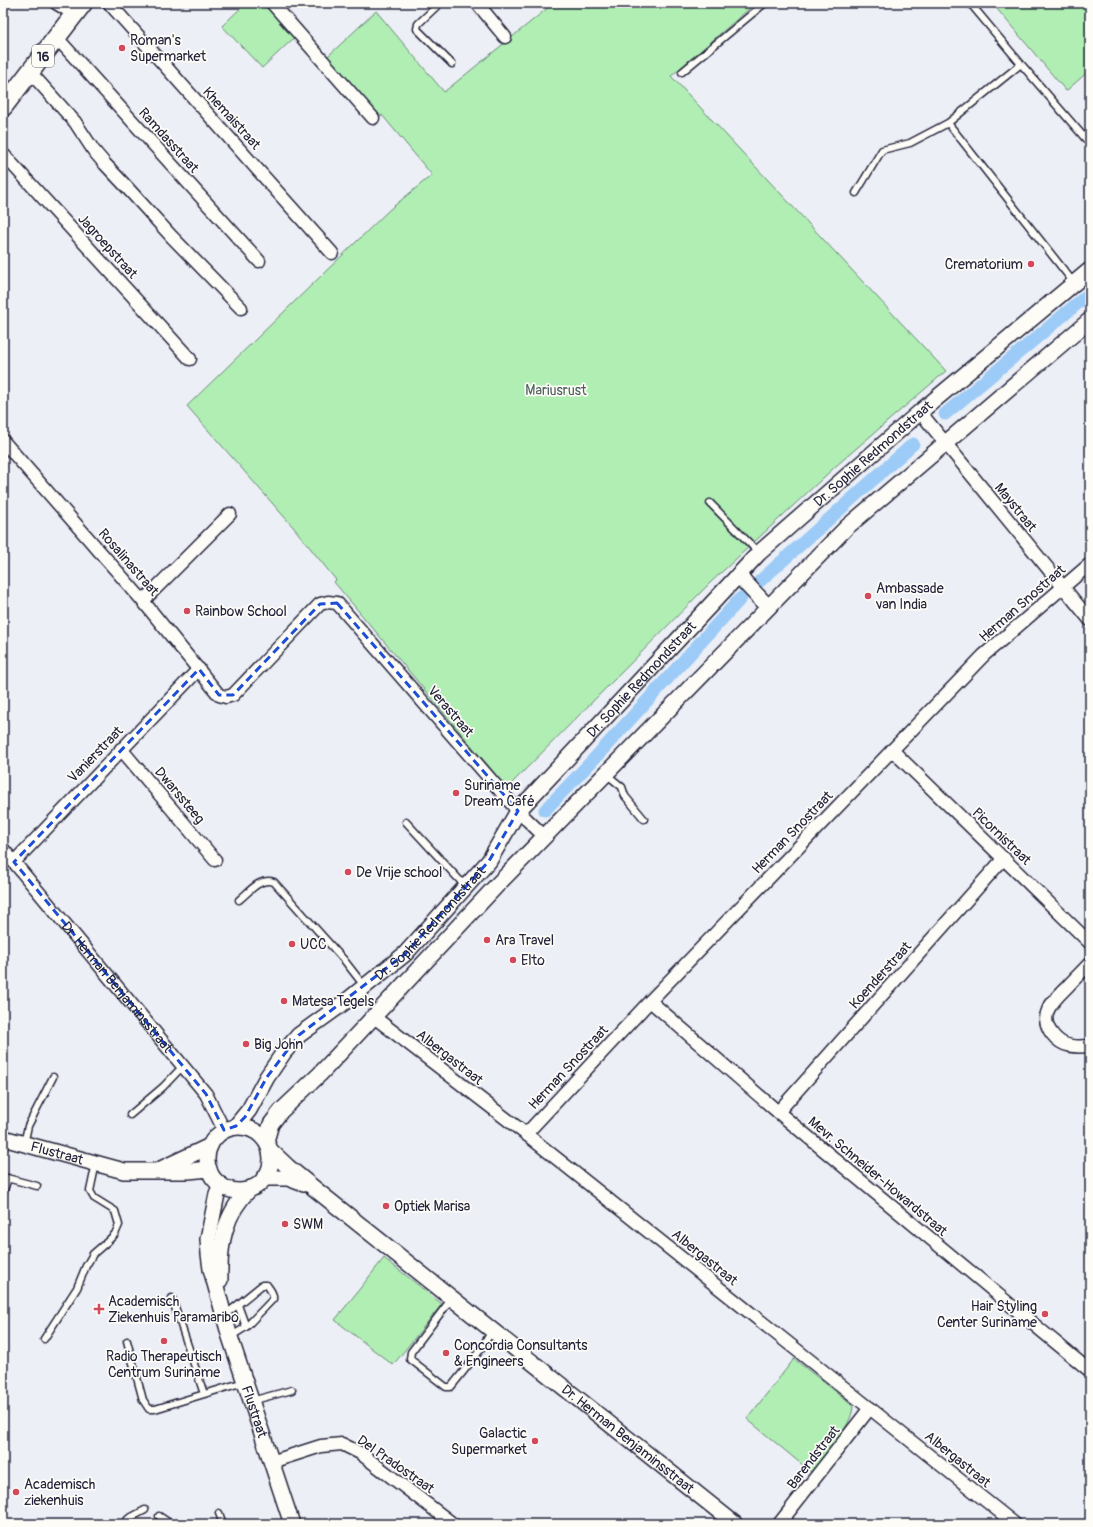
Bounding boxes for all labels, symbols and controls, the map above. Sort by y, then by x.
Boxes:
place label: Roman's Supermarket [130,32,206,65]
marker: Roman's Supermarket [117,43,127,53]
road number: 16 [32,45,54,67]
street label: Khemaistraat [199,84,264,153]
street label: Ramdasstraat [135,104,203,177]
street label: Jagroepstraat [74,210,141,282]
place label: Crematorium [945,256,1023,273]
marker: Crematorium [1026,259,1036,269]
park label: Mariusrust [525,382,587,399]
street label: Dr. Sophie Redmondstraat [810,397,936,510]
street label: Maystraat [991,480,1041,535]
street label: Rosalinastraat [95,525,163,600]
street label: Herman Snostraat [976,561,1069,645]
place label: Ambassade van India [875,580,944,613]
marker: Ambassade van India [863,591,873,601]
place label: Rainbow School [195,603,287,620]
marker: Rainbow School [182,606,192,616]
street label: Dr. Sophie Redmondstraat [583,618,700,741]
street label: Verastraat [424,682,478,741]
street label: Vanierstraat [64,722,127,786]
street label: Dwarssteeg [151,764,208,827]
place label: Suriname Dream Café [464,777,535,810]
street label: Herman Snostraat [748,787,836,877]
marker: Suriname Dream Café [451,788,461,798]
street label: Picornistraat [969,804,1035,869]
street label: Dr. Sophie Redmondstraat [371,863,489,984]
place label: De Vrije school [356,864,442,881]
marker: De Vrije school [343,867,353,877]
street label: Dr. Herman Benjaminsstraat [58,918,176,1056]
place label: Ara Travel [495,932,554,949]
marker: Ara Travel [482,935,492,945]
place label: UCC [300,936,327,953]
street label: Koenderstraat [846,938,915,1012]
marker: UCC [287,939,297,949]
place label: Elto [521,952,545,969]
marker: Elto [508,955,518,965]
place label: Matesa Tegels [292,993,375,1010]
marker: Matesa Tegels [279,996,289,1006]
street label: Herman Snostraat [525,1022,612,1113]
street label: Albergastraat [413,1026,487,1089]
place label: Big John [254,1036,303,1053]
marker: Big John [241,1039,251,1049]
street label: Mevr. Schneider-Howardstraat [805,1113,951,1240]
street label: Flustraat [29,1138,86,1169]
place label: Optiek Marisa [394,1198,470,1215]
marker: Optiek Marisa [381,1201,391,1211]
place label: SWM [293,1216,323,1233]
marker: SWM [280,1219,290,1229]
street label: Albergastraat [668,1226,741,1289]
place label: Academisch Ziekenhuis Paramaribo [108,1293,239,1326]
place label: Hair Styling Center Suriname [937,1298,1037,1331]
marker: Academisch Ziekenhuis Paramaribo [93,1303,105,1315]
marker: Hair Styling Center Suriname [1040,1309,1050,1319]
marker: Radio Therapeutisch Centrum Suriname [159,1336,169,1346]
place label: Concordia Consultants & Engineers [454,1337,588,1370]
place label: Radio Therapeutisch Centrum Suriname [106,1348,222,1381]
marker: Concordia Consultants & Engineers [441,1348,451,1358]
street label: Dr. Herman Benjaminsstraat [558,1381,698,1497]
street label: Flustraat [238,1383,271,1440]
street label: Barendstraat [783,1422,844,1492]
place label: Galactic Supermarket [451,1425,527,1458]
street label: Albergastraat [921,1428,994,1491]
street label: Del Pradostraat [354,1432,438,1497]
marker: Galactic Supermarket [530,1436,540,1446]
place label: Academisch ziekenhuis [24,1476,95,1509]
marker: Academisch ziekenhuis [11,1487,21,1497]

